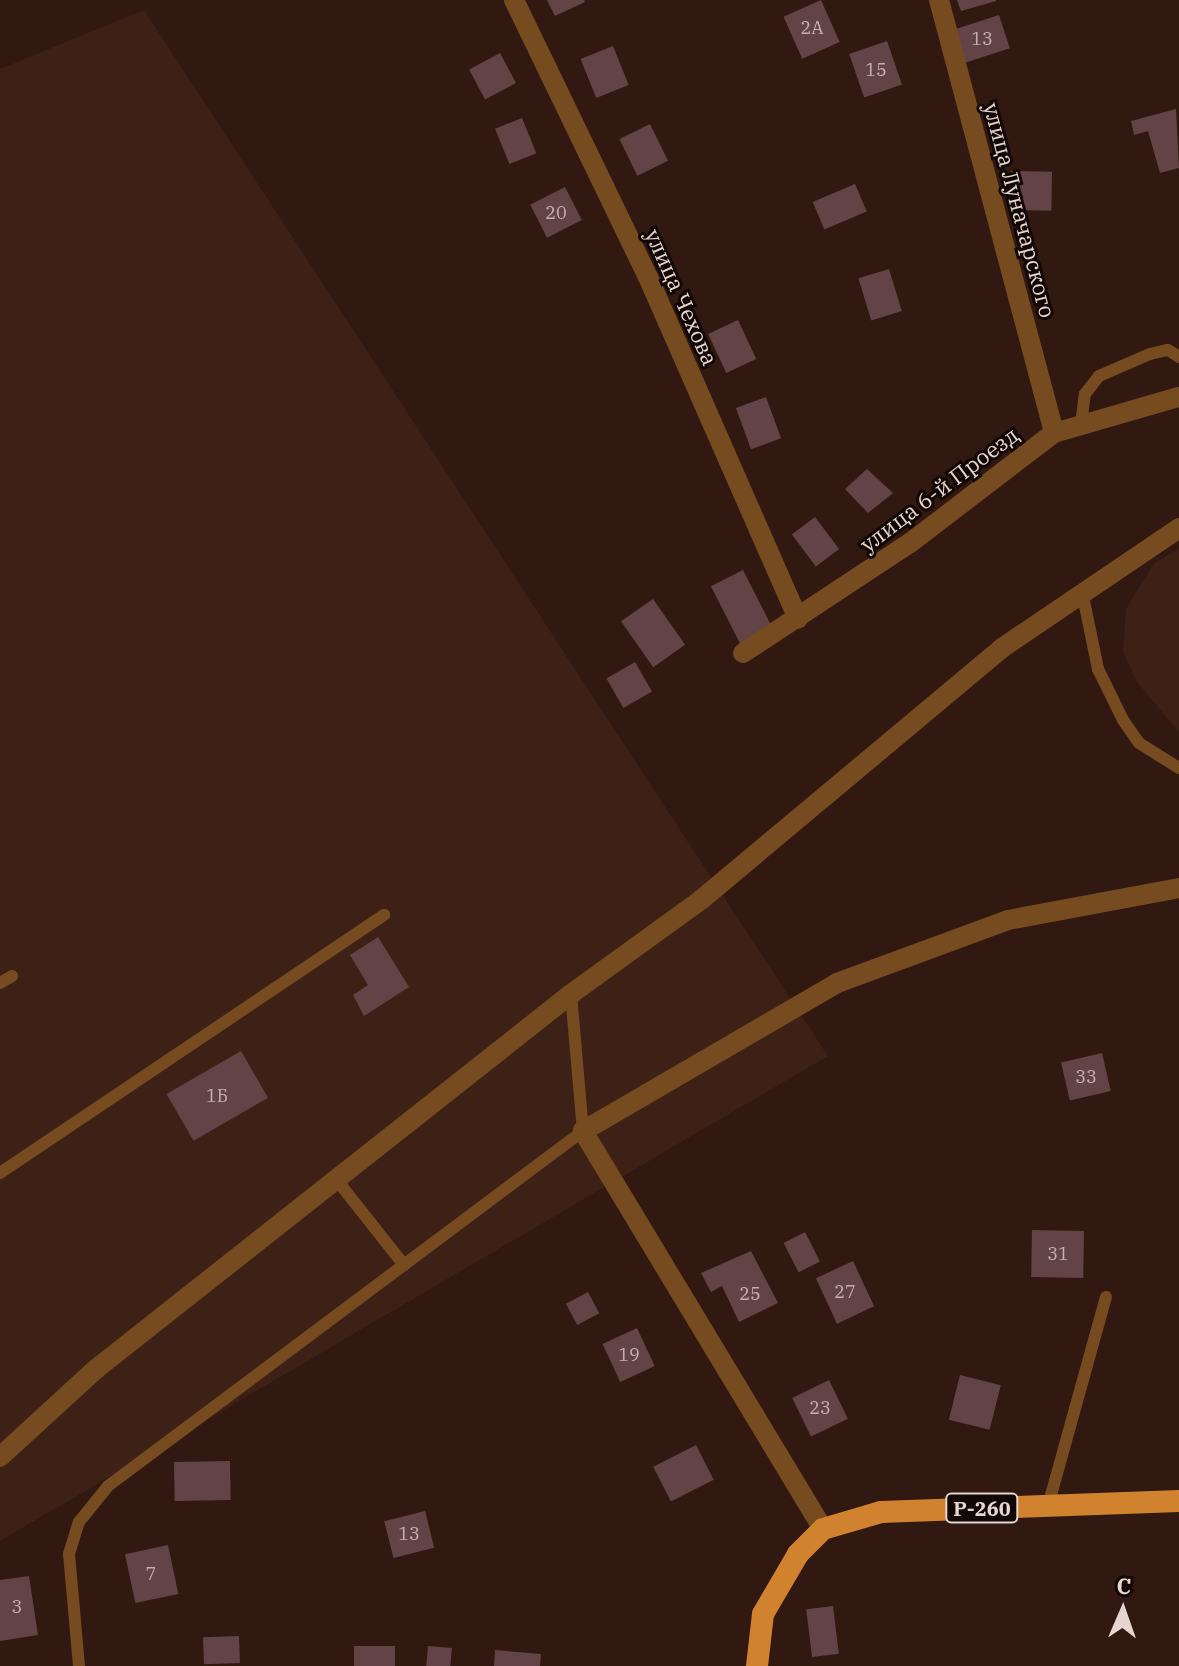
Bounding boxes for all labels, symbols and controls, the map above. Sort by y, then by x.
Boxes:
house number: 2А [800,17,824,39]
house number: 13 [971,28,993,50]
house number: 15 [865,59,887,81]
street label: улица Луначарского [979,100,1061,320]
house number: 20 [545,202,567,224]
street label: улица Чехова [640,225,724,369]
street label: улица 6-й Проезд [855,421,1023,557]
house number: 33 [1075,1066,1097,1088]
house number: 1Б [206,1085,228,1107]
house number: 31 [1047,1243,1069,1265]
house number: 27 [834,1281,856,1303]
house number: 25 [739,1283,761,1305]
house number: 19 [618,1344,640,1366]
house number: 23 [809,1397,831,1419]
road number: Р-260 [944,1492,1020,1524]
house number: 13 [398,1523,420,1545]
house number: 7 [146,1563,156,1585]
north arrow [1083,1570,1163,1650]
text: С [1116,1571,1132,1600]
house number: 3 [12,1596,22,1618]

